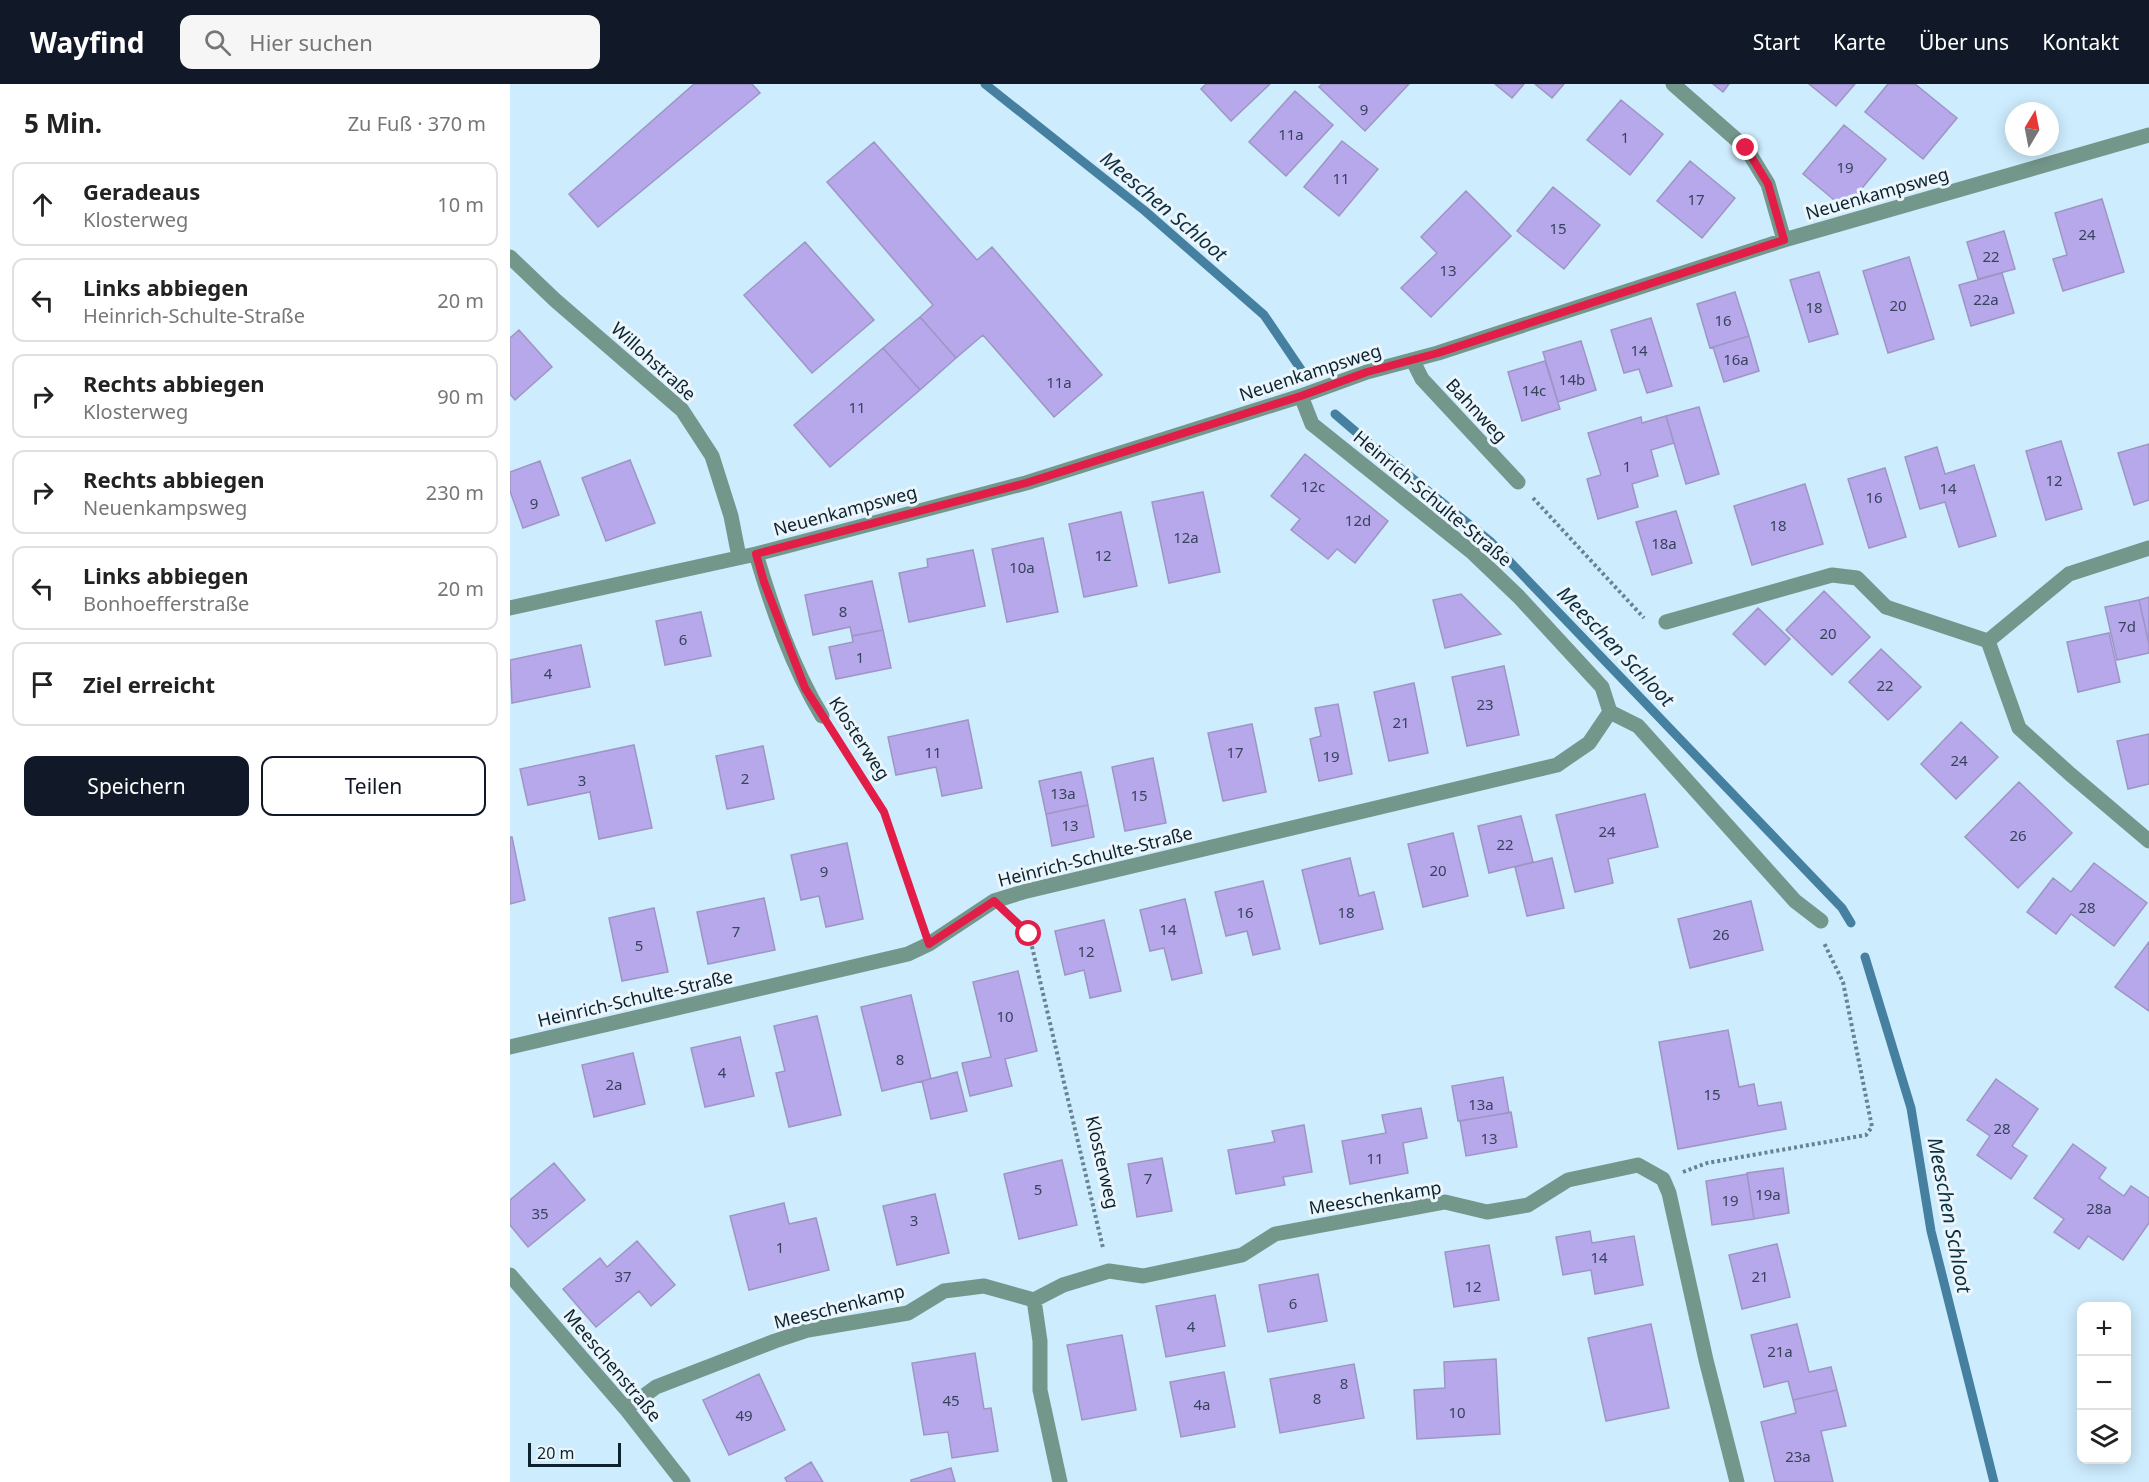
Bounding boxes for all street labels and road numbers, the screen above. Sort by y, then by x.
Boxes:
street label: Neuenkampsweg [1803,161,1951,225]
street label: Willohstraße [606,316,702,406]
street label: Neuenkampsweg [1236,338,1384,406]
street label: Bahnweg [1441,373,1513,447]
street label: Heinrich-Schulte-Straße [1349,425,1517,571]
street label: Neuenkampsweg [770,479,920,541]
street label: Klosterweg [824,692,896,784]
street label: Heinrich-Schulte-Straße [995,820,1195,892]
street label: Heinrich-Schulte-Straße [535,964,735,1032]
street label: Klosterweg [1081,1113,1125,1211]
street label: Meeschenkamp [1307,1175,1443,1219]
street label: Meeschenkamp [771,1278,907,1334]
street label: Meeschenstraße [559,1304,667,1426]

